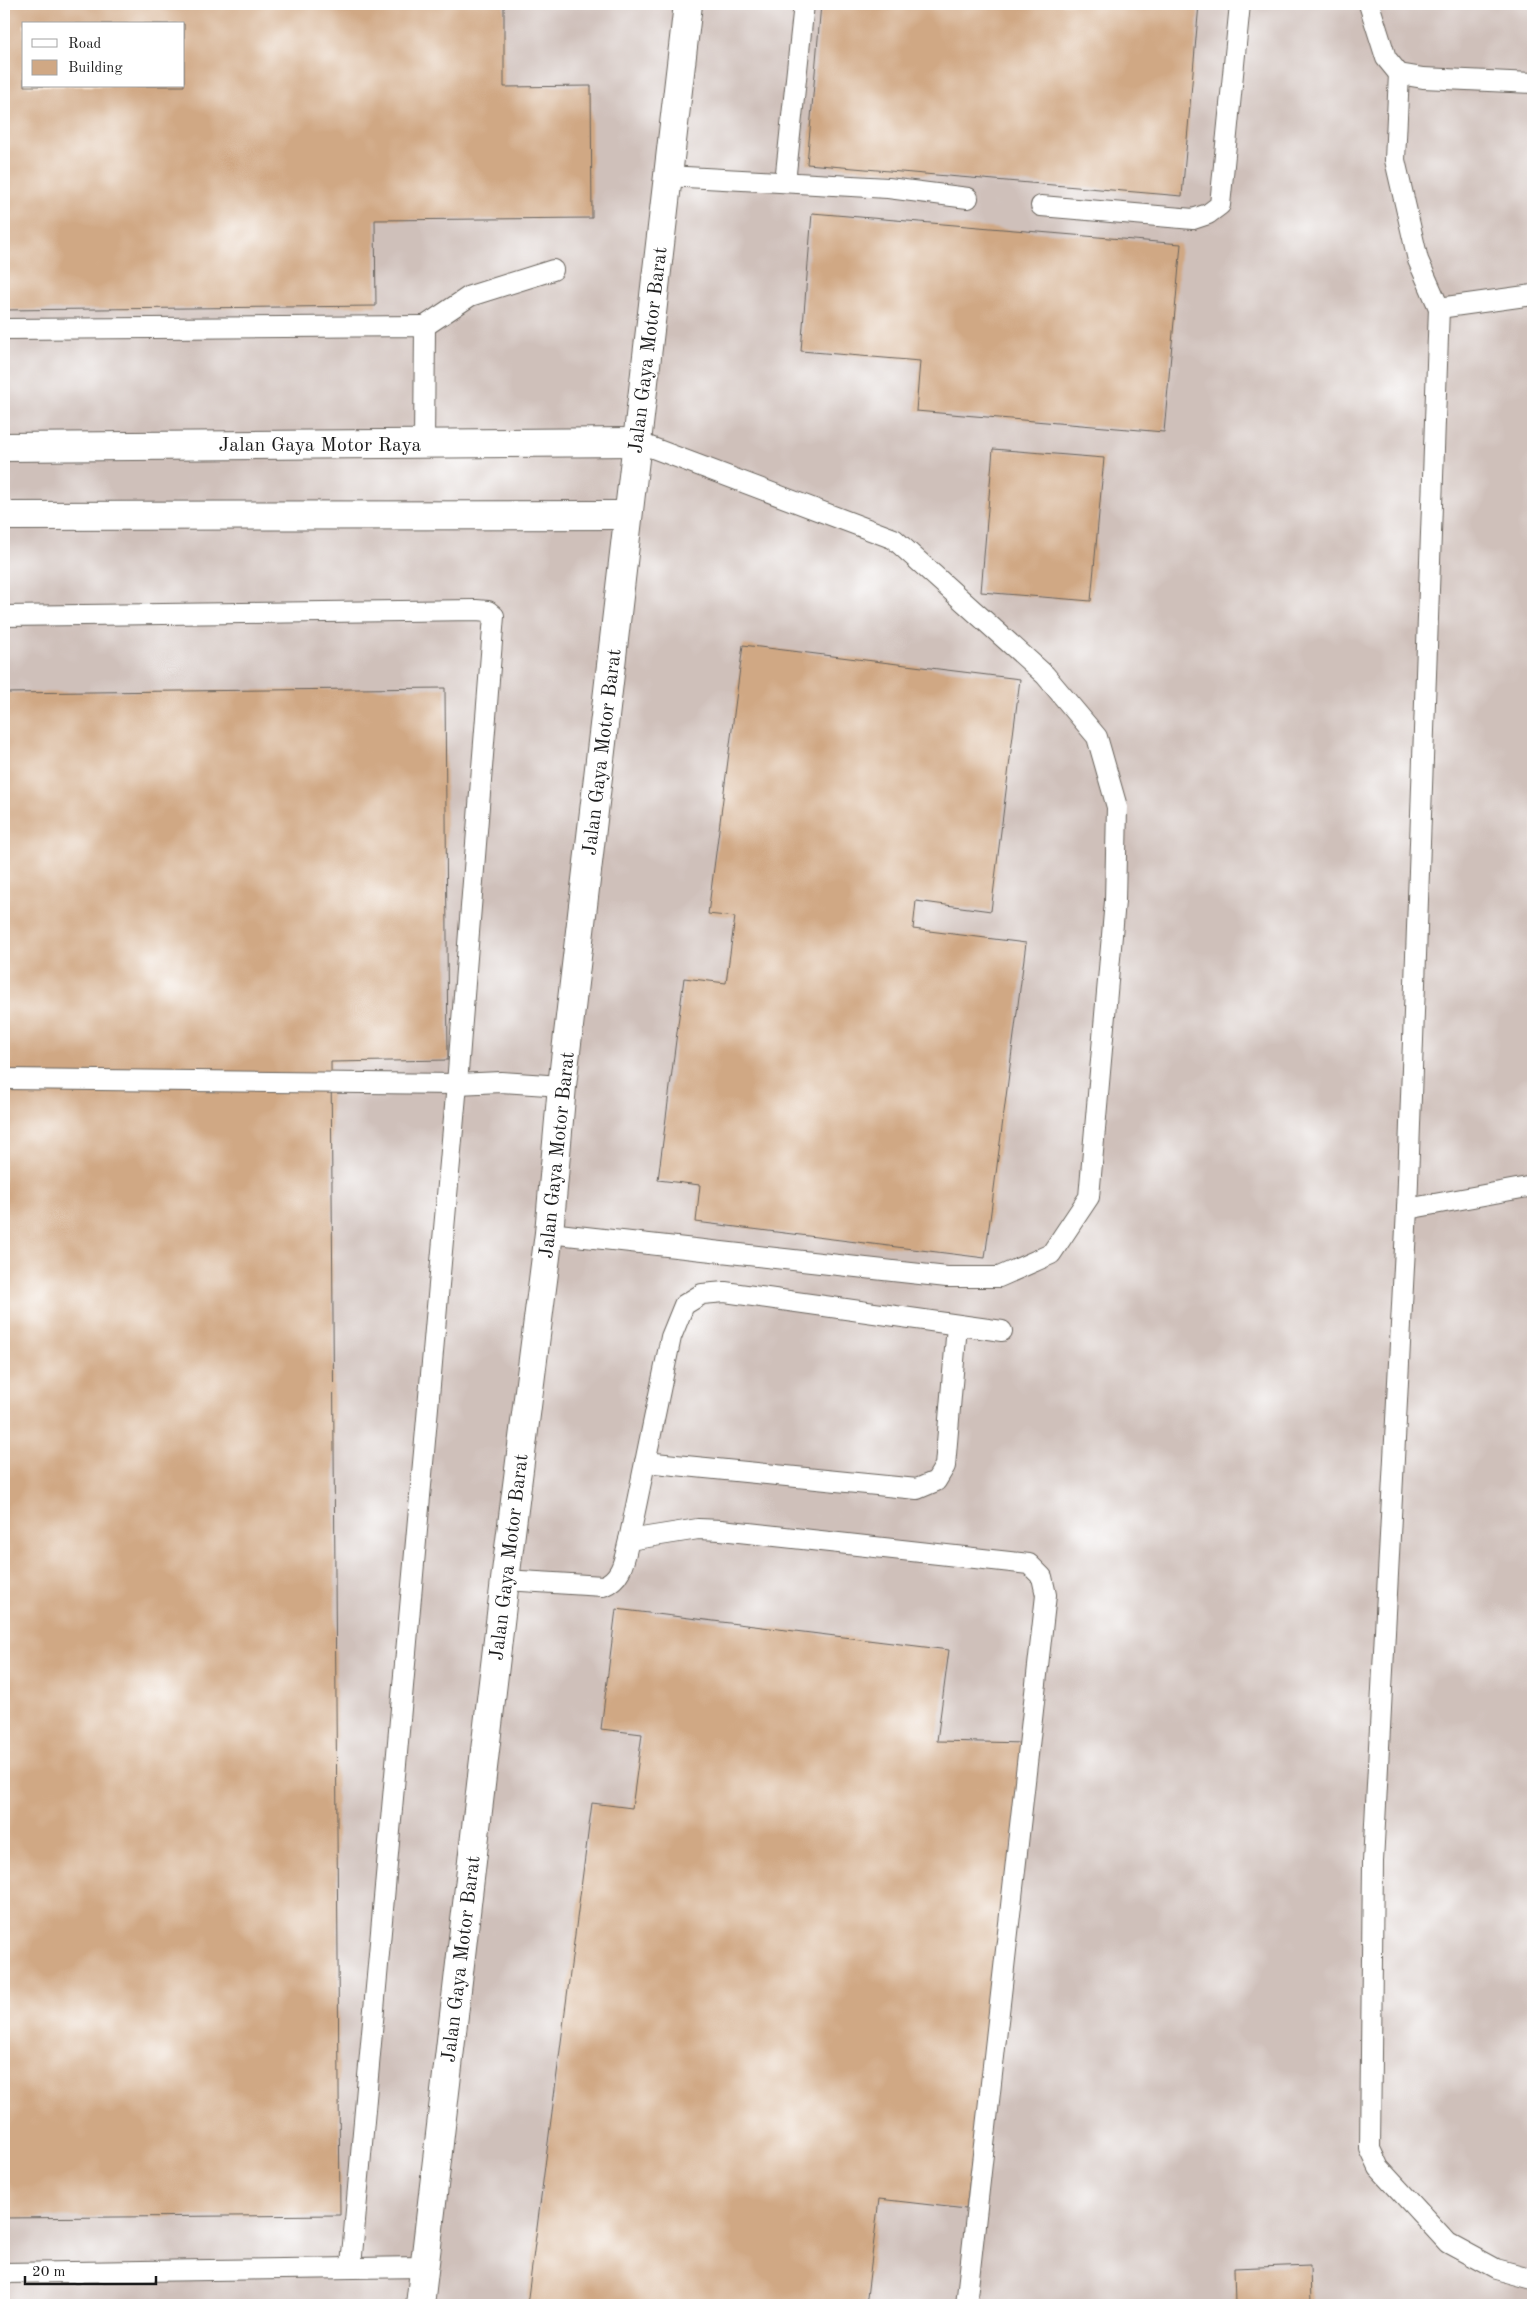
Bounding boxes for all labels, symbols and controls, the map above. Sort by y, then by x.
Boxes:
legend [22,22,185,88]
text: Road [68,37,102,52]
text: Building [68,61,123,76]
street label: Jalan Gaya Motor Barat [626,246,672,455]
street label: Jalan Gaya Motor Raya [219,436,422,456]
street label: Jalan Gaya Motor Barat [580,648,626,857]
street label: Jalan Gaya Motor Barat [537,1051,579,1260]
street label: Jalan Gaya Motor Barat [487,1453,533,1662]
street label: Jalan Gaya Motor Barat [439,1855,485,2064]
scale bar [25,2254,156,2286]
text: 20 m [32,2265,66,2280]

